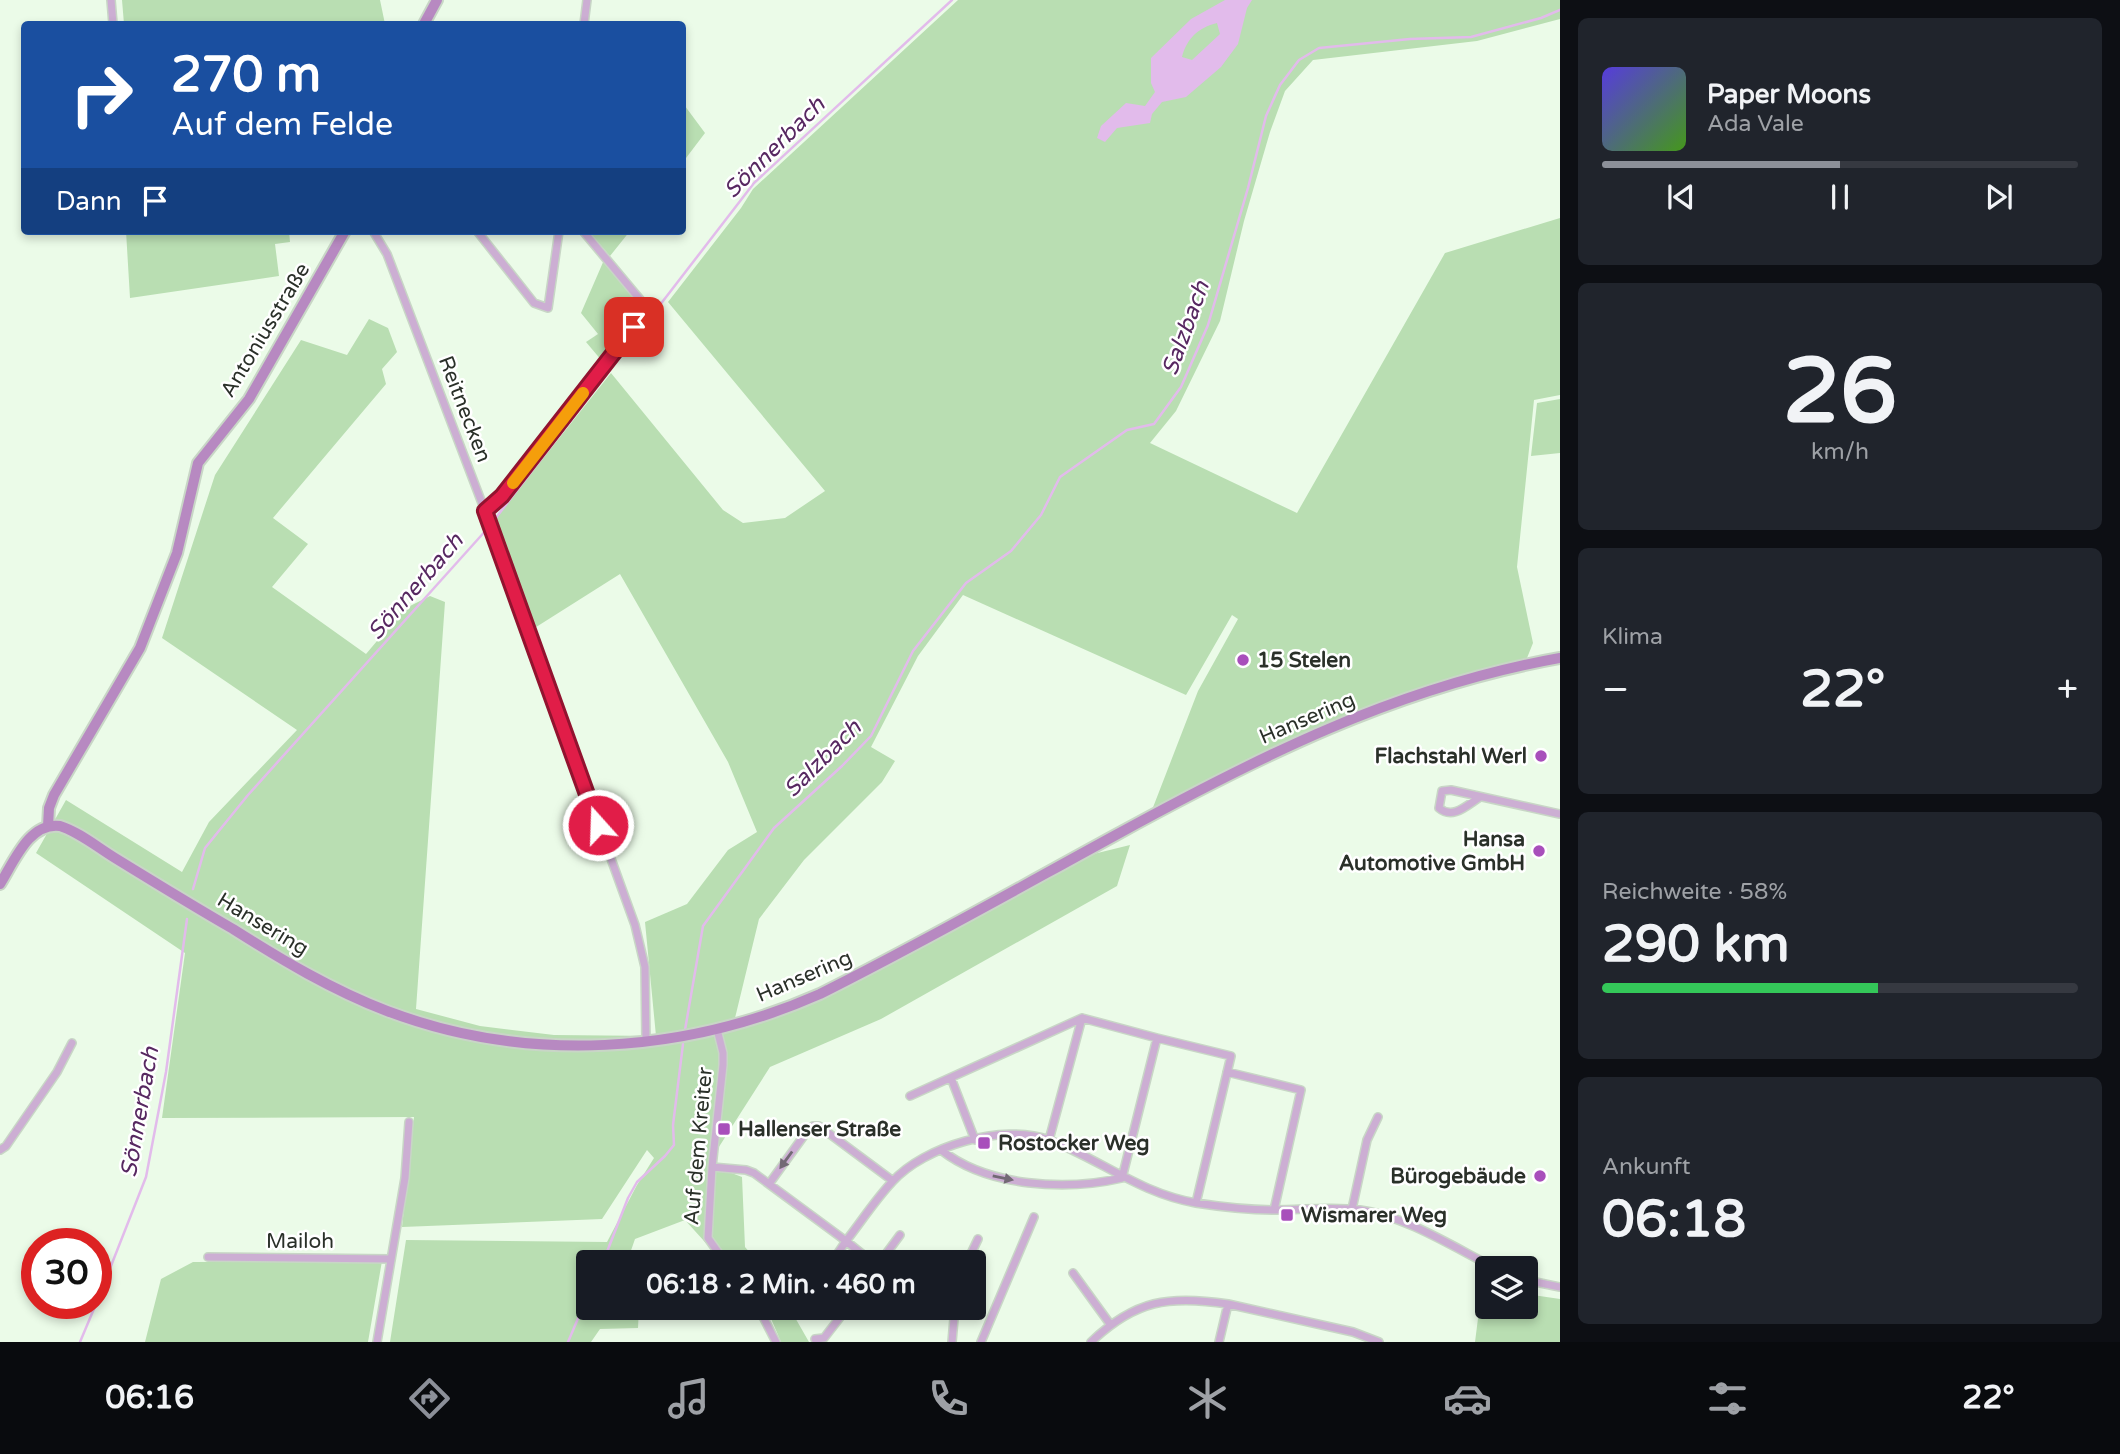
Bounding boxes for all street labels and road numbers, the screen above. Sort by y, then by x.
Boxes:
street label: Antoniusstraße [216,259,315,402]
street label: Reitnecken [433,352,496,466]
street label: Hansering [1255,687,1359,750]
street label: Hansering [213,888,313,961]
street label: Hansering [752,945,856,1008]
street label: Auf dem Kreiter [679,1066,718,1226]
street label: Mailoh [266,1229,334,1254]

